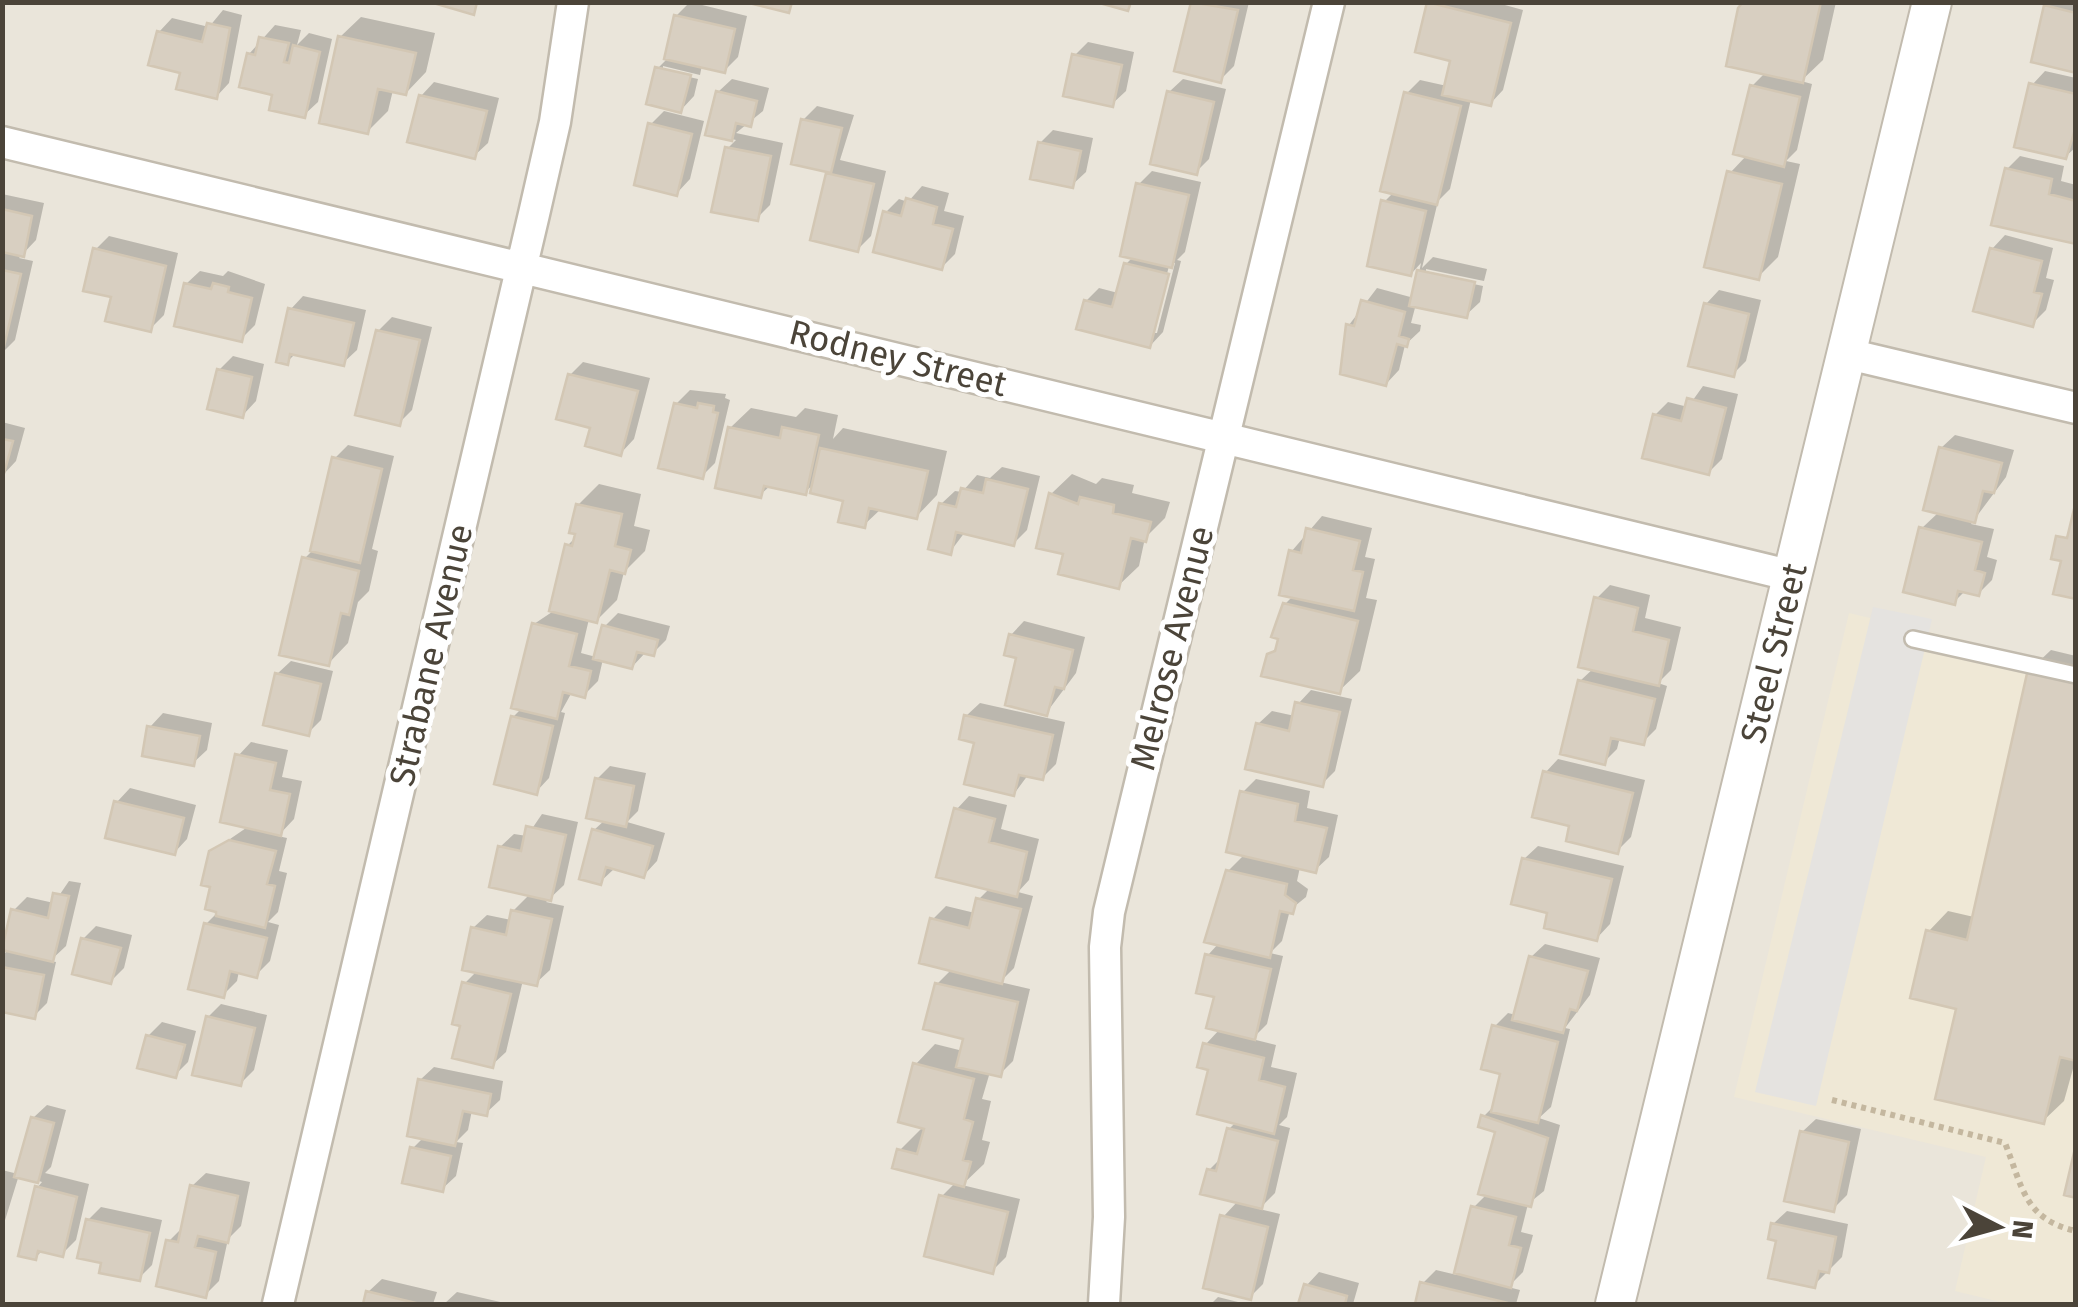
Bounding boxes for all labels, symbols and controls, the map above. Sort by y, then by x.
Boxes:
street label: Rodney Street [785,311,1012,405]
street label: Strabane Avenue [380,520,482,790]
street label: Melrose Avenue [1121,521,1223,775]
street label: Steel Street [1731,558,1816,747]
north arrow [1948,1177,2048,1277]
text: N [2005,1219,2040,1241]

